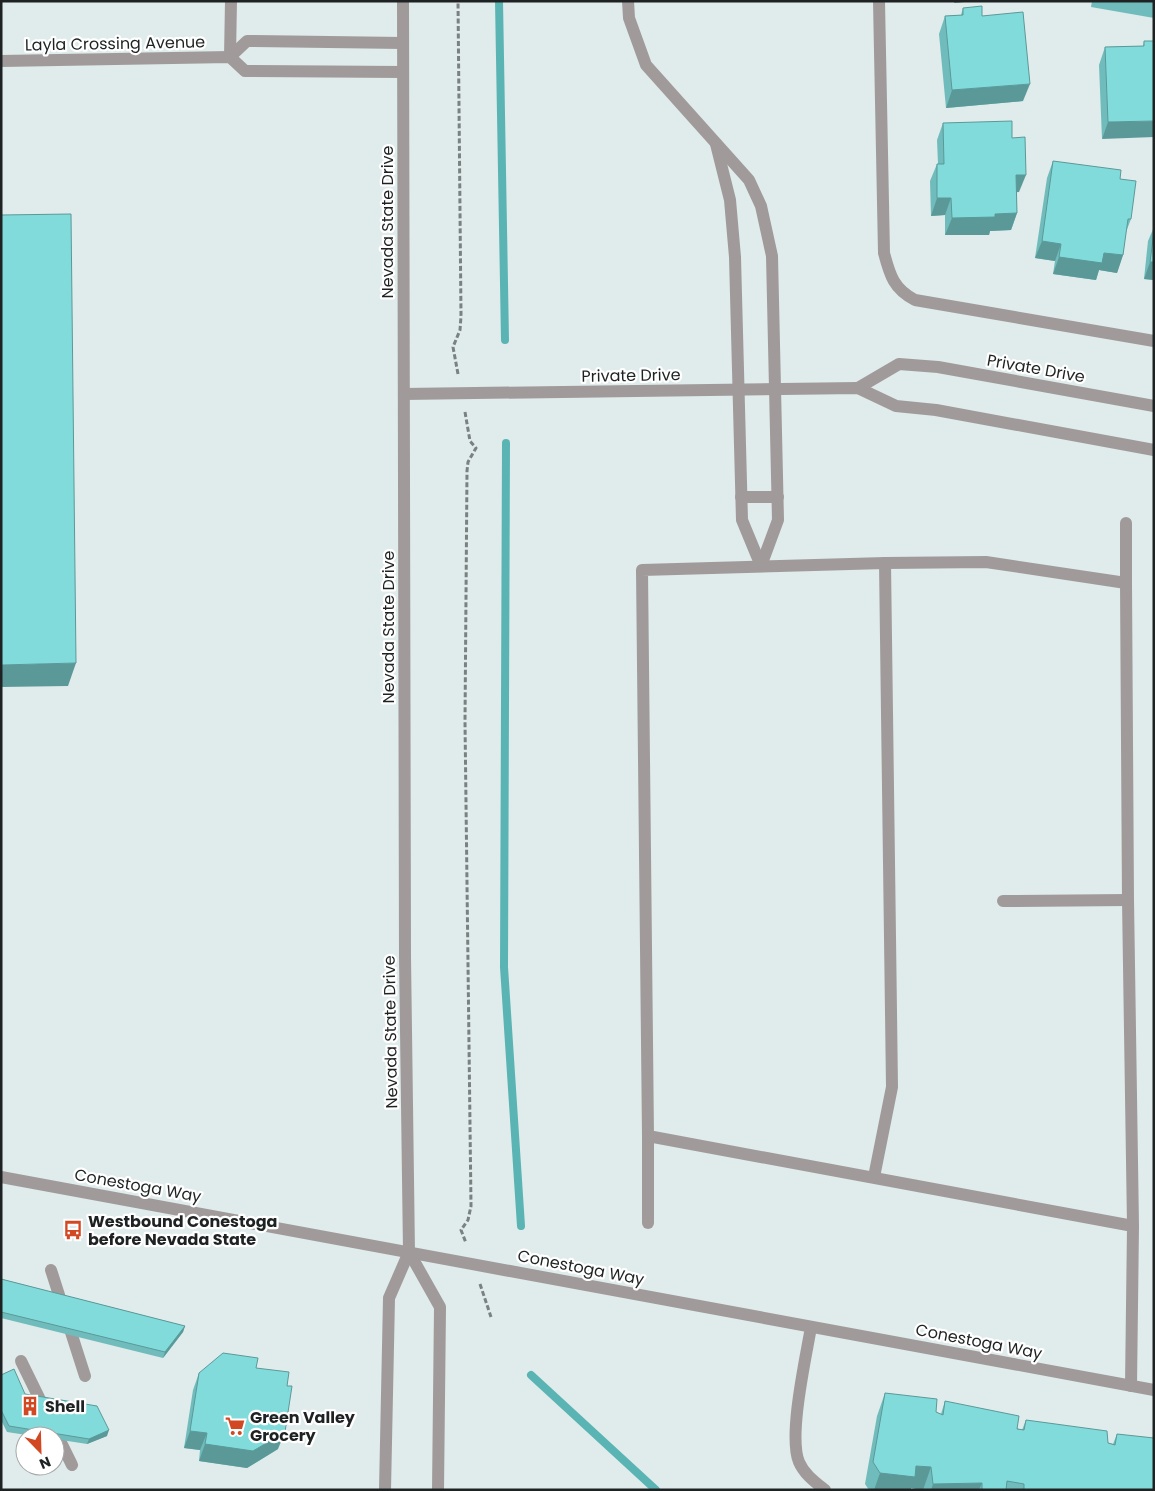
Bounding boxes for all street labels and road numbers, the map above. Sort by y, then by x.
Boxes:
street label: Layla Crossing Avenue [25,30,205,57]
street label: Nevada State Drive [376,145,399,299]
street label: Private Drive [985,349,1087,388]
street label: Private Drive [581,363,681,388]
street label: Nevada State Drive [377,550,400,704]
street label: Nevada State Drive [378,955,403,1109]
street label: Conestoga Way [73,1163,203,1208]
street label: Conestoga Way [516,1244,646,1291]
street label: Conestoga Way [914,1318,1044,1365]

